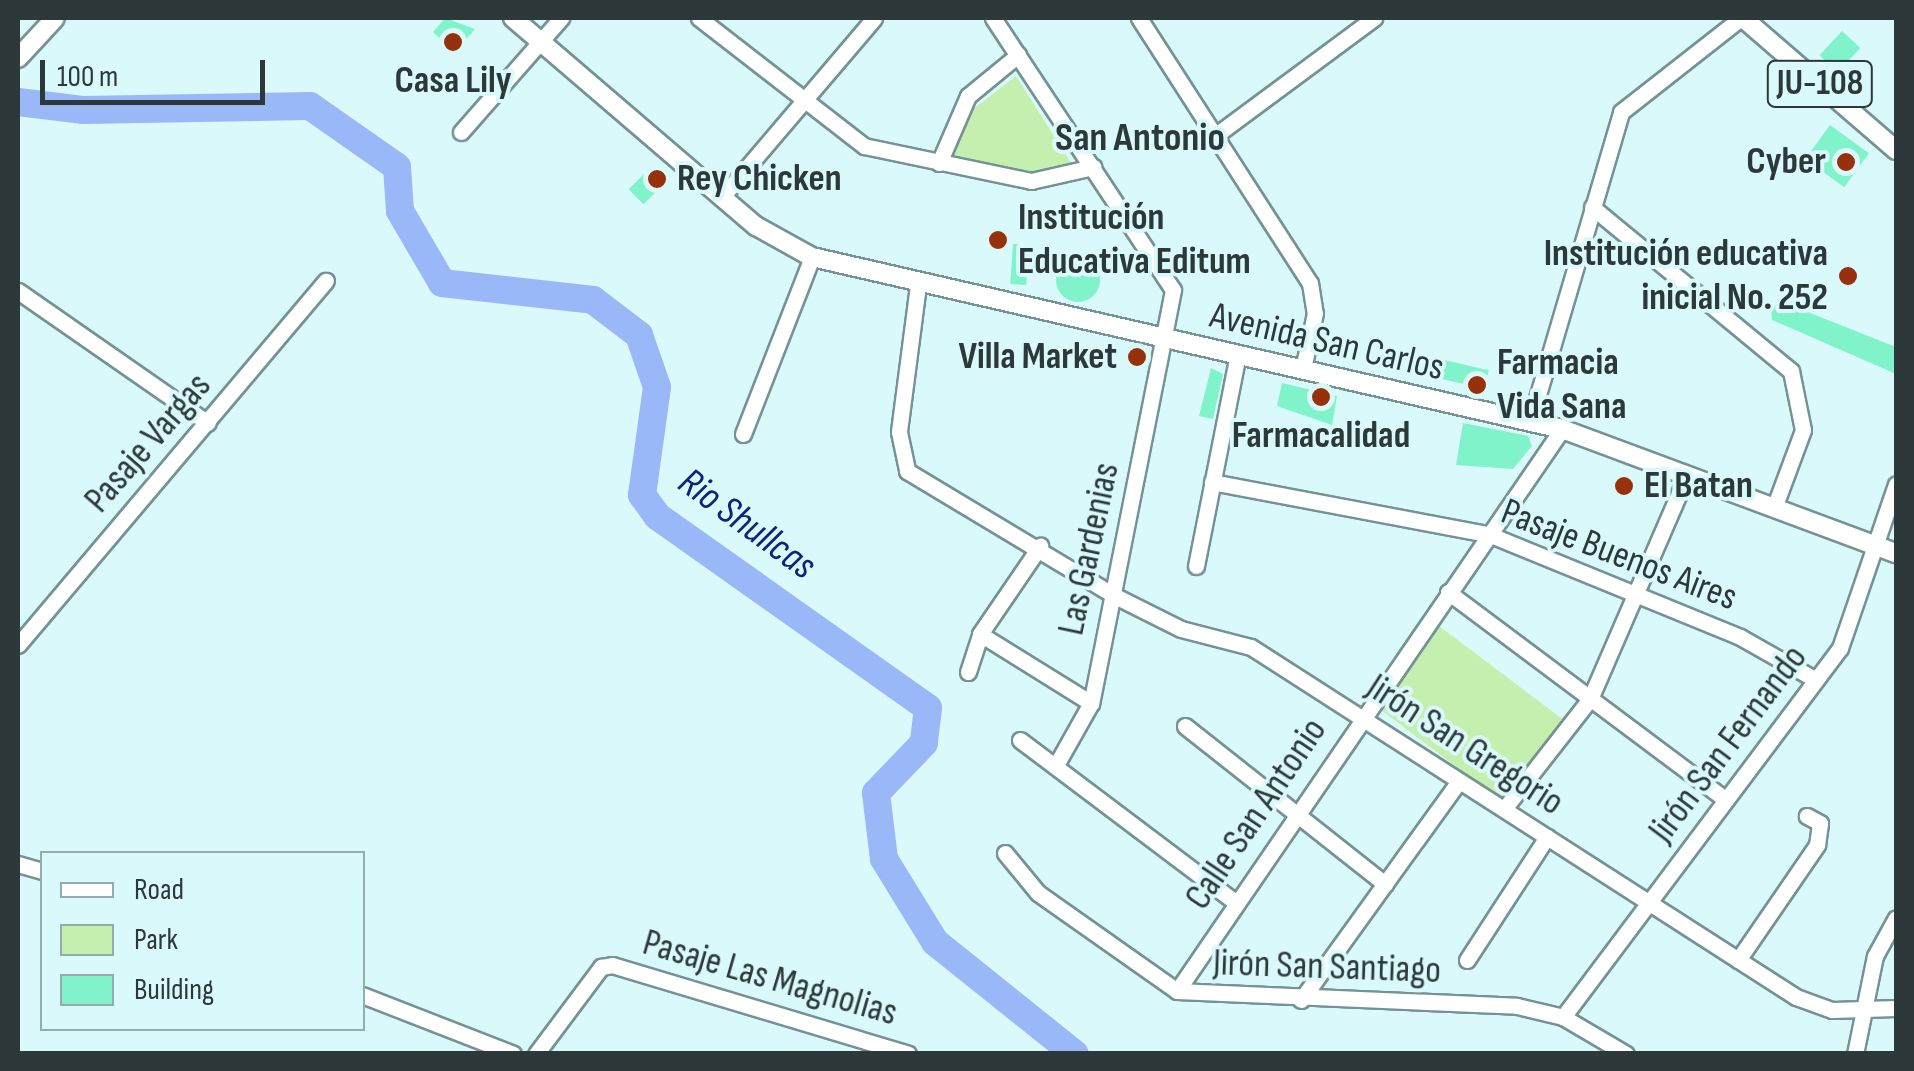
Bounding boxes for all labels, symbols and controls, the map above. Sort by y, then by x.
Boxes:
marker: Casa Lily [442,31,464,53]
scale bar [45,40,270,102]
road number: JU-108 [1765,54,1875,114]
place label: Casa Lily [395,58,511,104]
text: 100 m [57,59,118,95]
district label: San Antonio [1055,114,1225,162]
place label: Cyber [1746,139,1826,185]
marker: Cyber [1835,151,1857,173]
place label: Rey Chicken [677,156,842,202]
marker: Rey Chicken [646,168,668,190]
place label: Institución Educativa Editum [1018,195,1251,284]
marker: Institución Educativa Editum [987,229,1009,251]
place label: Institución educativa inicial No. 252 [1544,231,1828,320]
marker: Institución educativa inicial No. 252 [1837,265,1859,287]
street label: Avenida San Carlos [1206,293,1448,391]
place label: Villa Market [958,334,1117,380]
place label: Farmacia Vida Sana [1497,340,1627,429]
marker: Villa Market [1126,346,1148,368]
street label: Pasaje Vargas [75,364,221,522]
marker: Farmacia Vida Sana [1466,374,1488,396]
marker: Farmacalidad [1310,386,1332,408]
place label: Farmacalidad [1232,413,1410,459]
water label: Rio Shullcas [669,458,825,590]
street label: Las Gardenias [1049,459,1129,639]
place label: El Batan [1644,463,1753,509]
marker: El Batan [1613,475,1635,497]
street label: Pasaje Buenos Aires [1495,489,1743,621]
street label: Jirón San Fernando [1639,636,1817,852]
street label: Jirón San Gregorio [1358,664,1572,826]
street label: Calle San Antonio [1175,710,1337,918]
legend [40,851,365,1031]
text: Road [134,872,184,908]
street label: Pasaje Las Magnolias [638,920,902,1036]
text: Park [134,922,178,958]
street label: Jirón San Santiago [1212,940,1442,994]
text: Building [134,972,214,1008]

